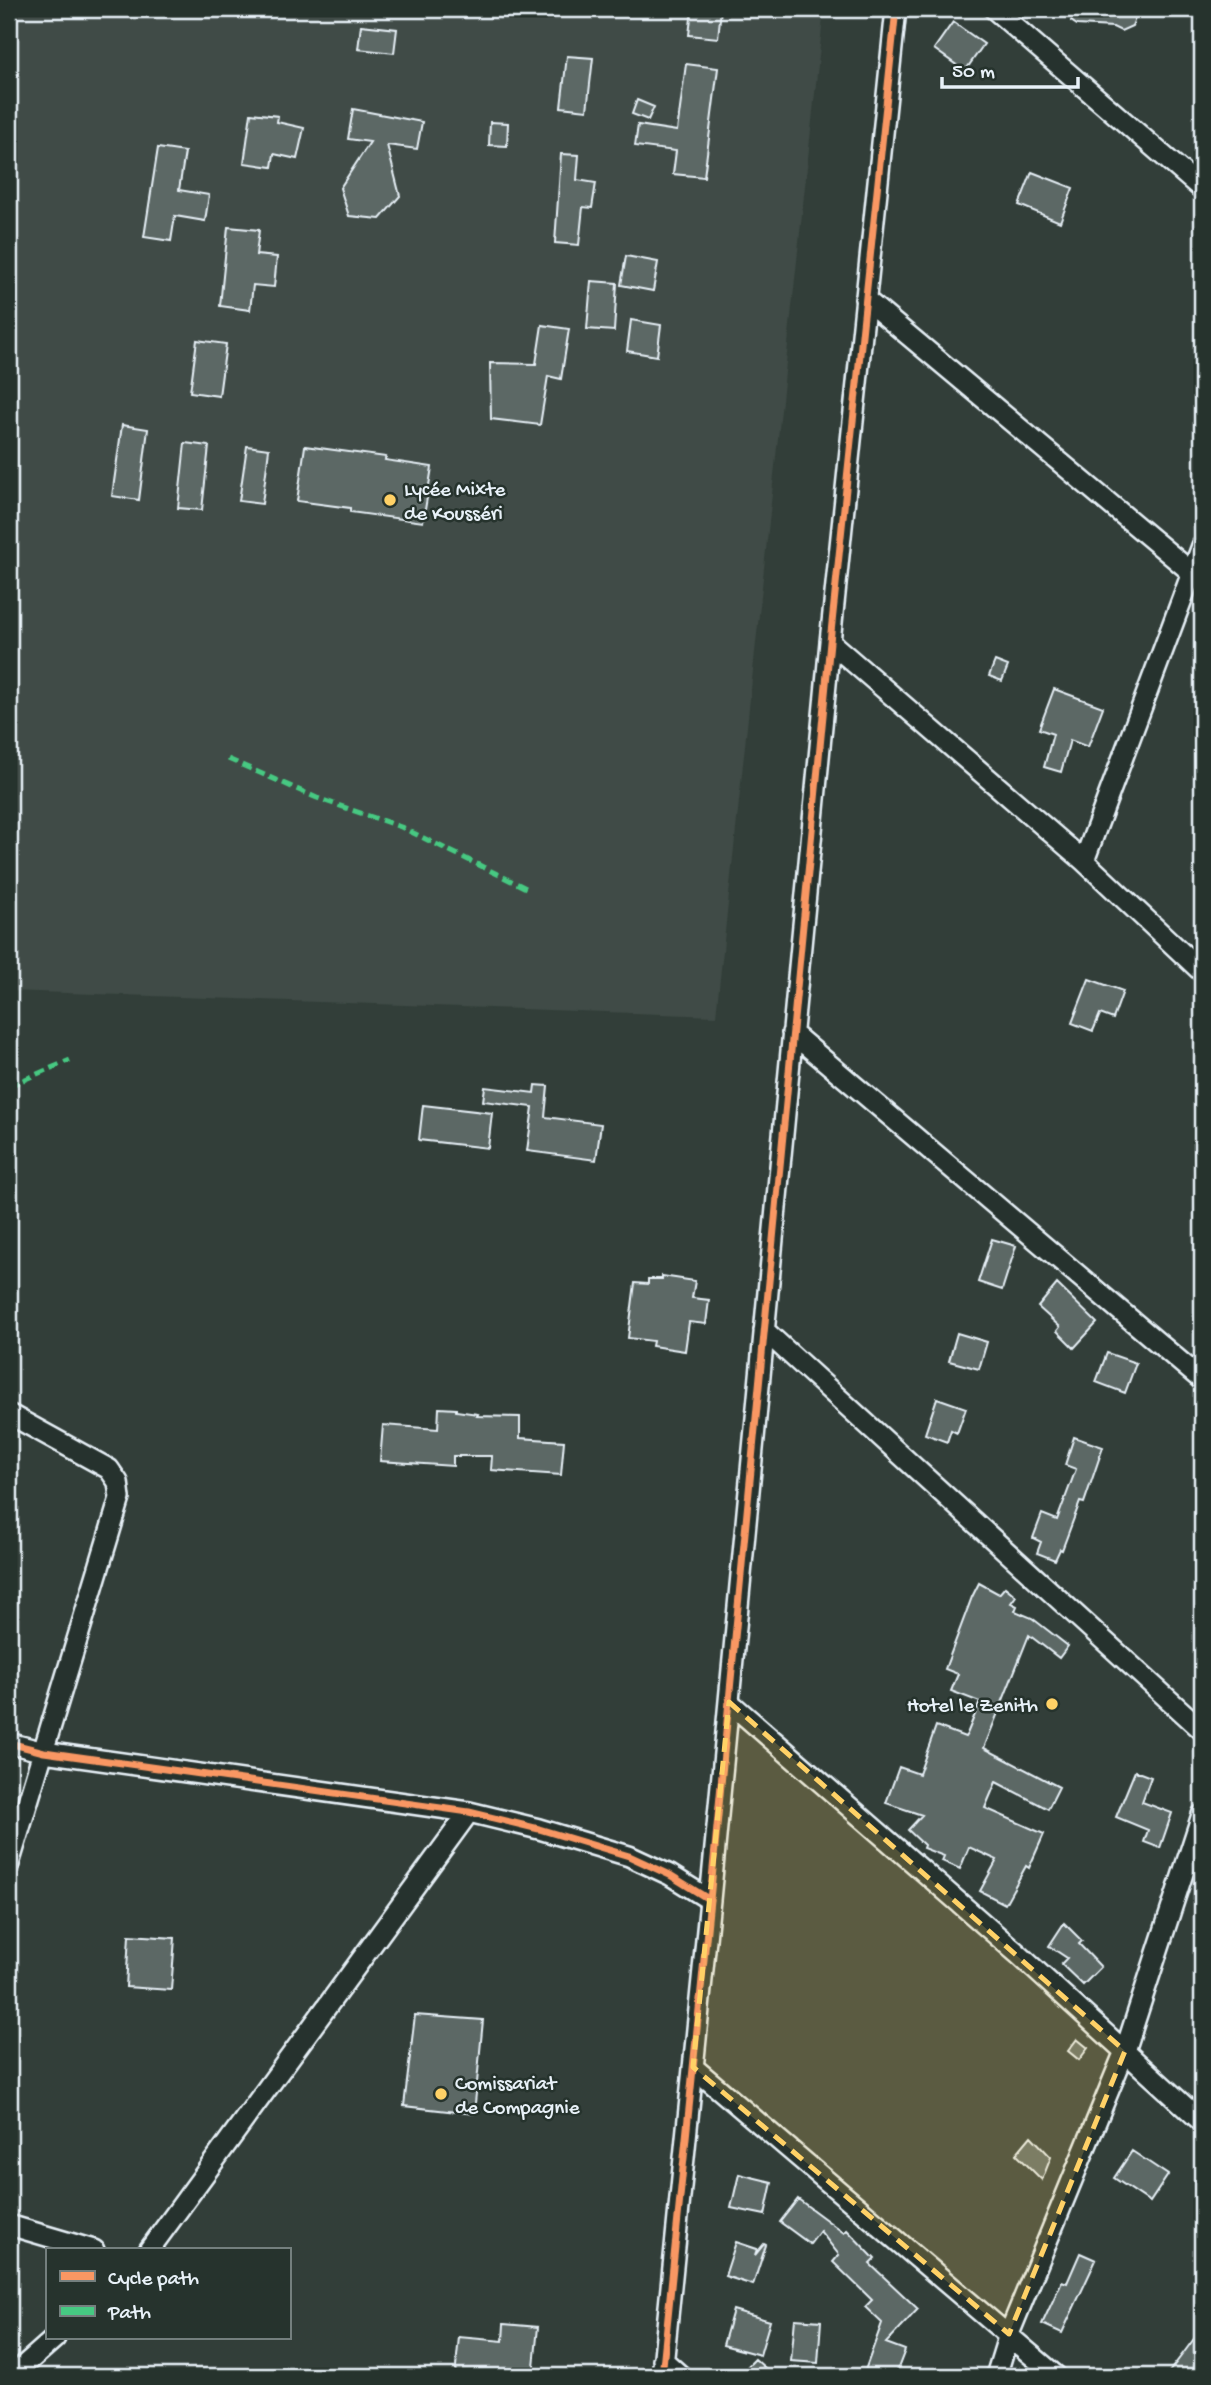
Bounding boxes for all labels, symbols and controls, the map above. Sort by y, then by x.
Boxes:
scale bar [942,46,1078,90]
text: 50 m [952,61,995,86]
place label: Lycée Mixte de Kousséri [404,479,507,528]
marker: Lycée Mixte de Kousséri [382,492,398,508]
place label: Hotel le Zenith [907,1695,1038,1720]
marker: Hotel le Zenith [1044,1696,1060,1712]
place label: Comissariat de Compagnie [455,2073,581,2122]
marker: Comissariat de Compagnie [433,2086,449,2102]
legend [46,2248,290,2340]
text: Cycle path [108,2268,199,2293]
text: Path [107,2302,151,2327]

